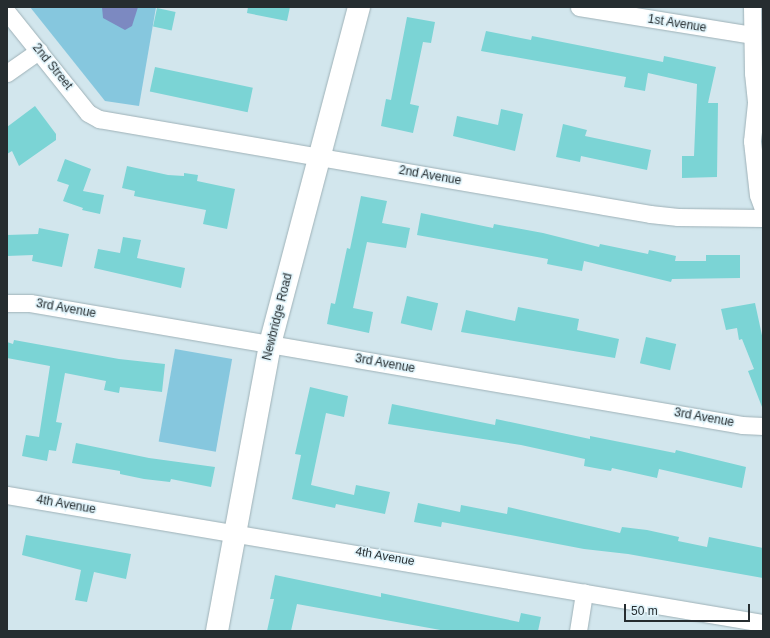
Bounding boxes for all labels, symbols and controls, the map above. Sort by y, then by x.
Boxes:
street label: 1st Avenue [646,12,708,36]
street label: 2nd Street [29,41,75,93]
street label: 2nd Avenue [397,163,463,189]
street label: Newbridge Road [260,272,296,362]
street label: 3rd Avenue [35,297,97,321]
street label: 3rd Avenue [354,352,416,376]
street label: 3rd Avenue [673,406,735,430]
street label: 4th Avenue [35,493,97,517]
street label: 4th Avenue [354,545,416,569]
scale bar [626,596,752,622]
text: 50 m [631,604,658,618]

